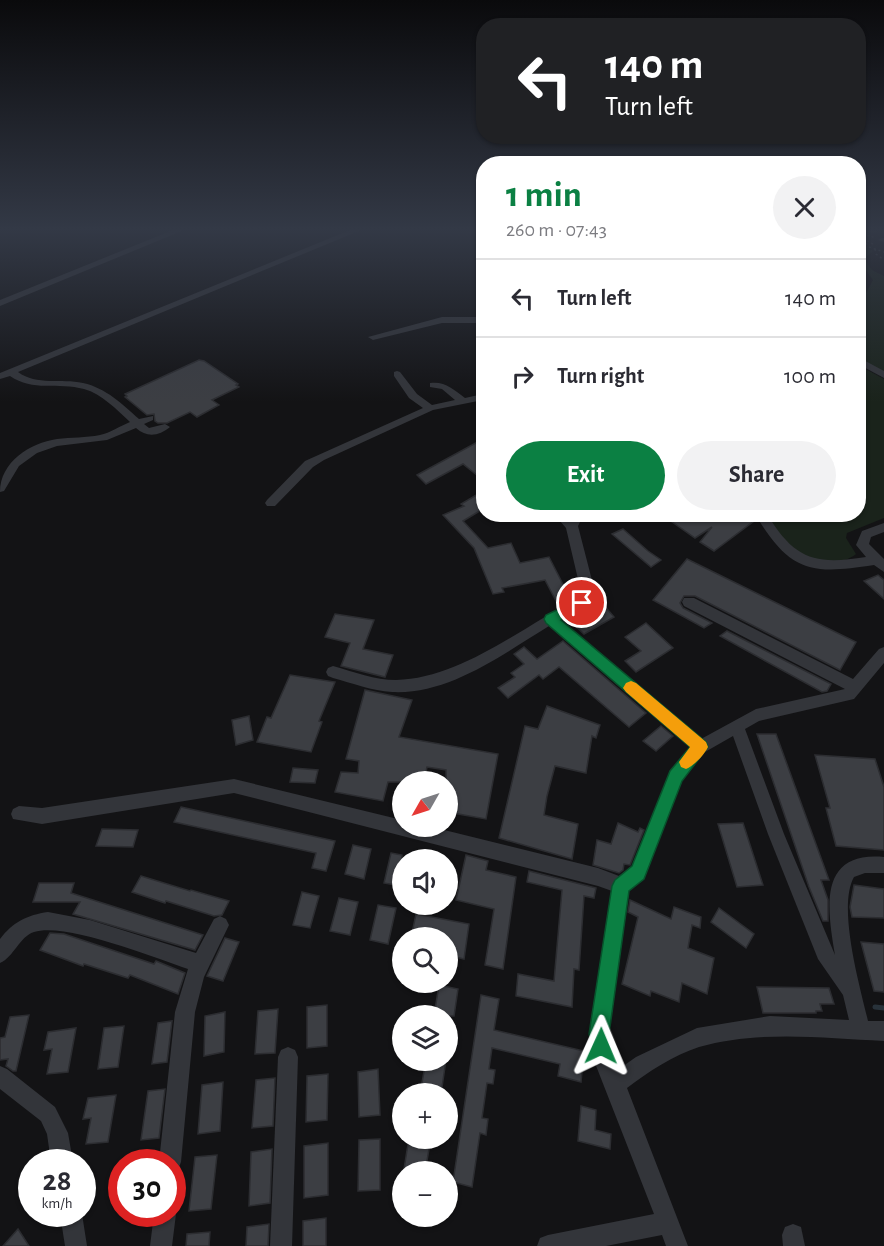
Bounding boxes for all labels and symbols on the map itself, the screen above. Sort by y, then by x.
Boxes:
pin [556,577,607,628]
north arrow [392,771,458,837]
position arrow [569,1014,633,1078]
speed limit sign: 30 [108,1149,186,1227]

